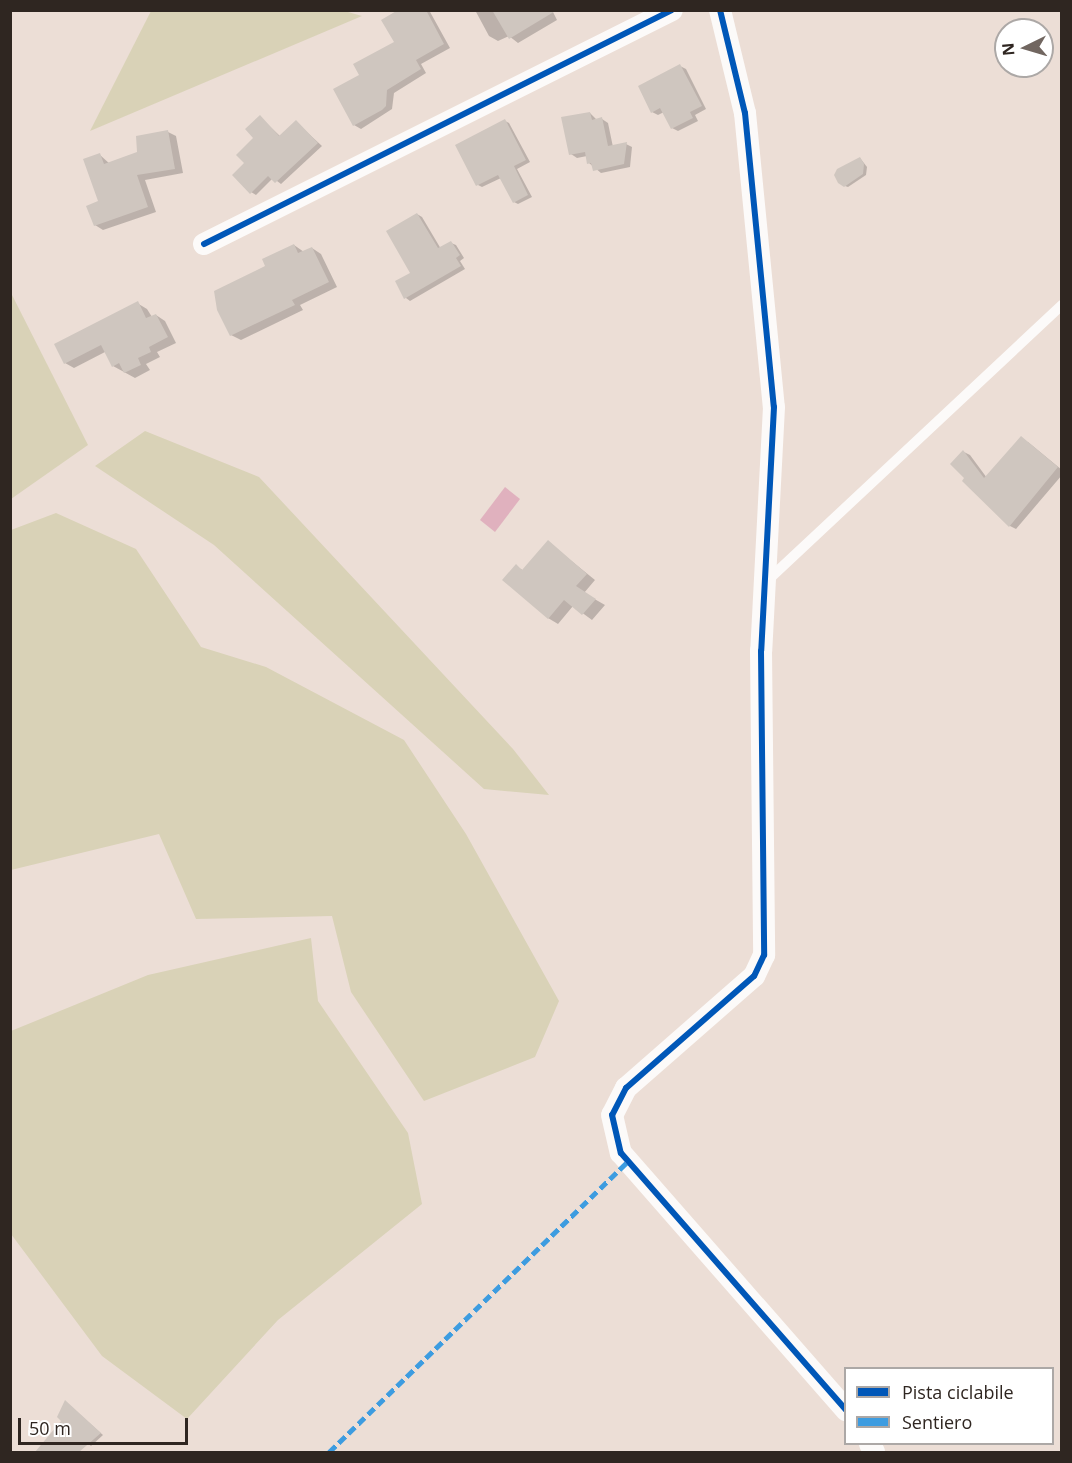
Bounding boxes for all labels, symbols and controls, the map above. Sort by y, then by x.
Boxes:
north arrow [994,18,1054,78]
text: N [997,42,1020,57]
legend [844,1367,1054,1445]
text: Pista ciclabile [902,1380,1014,1404]
scale bar [21,1406,190,1444]
text: Sentiero [902,1410,972,1434]
text: 50 m [29,1416,71,1440]

